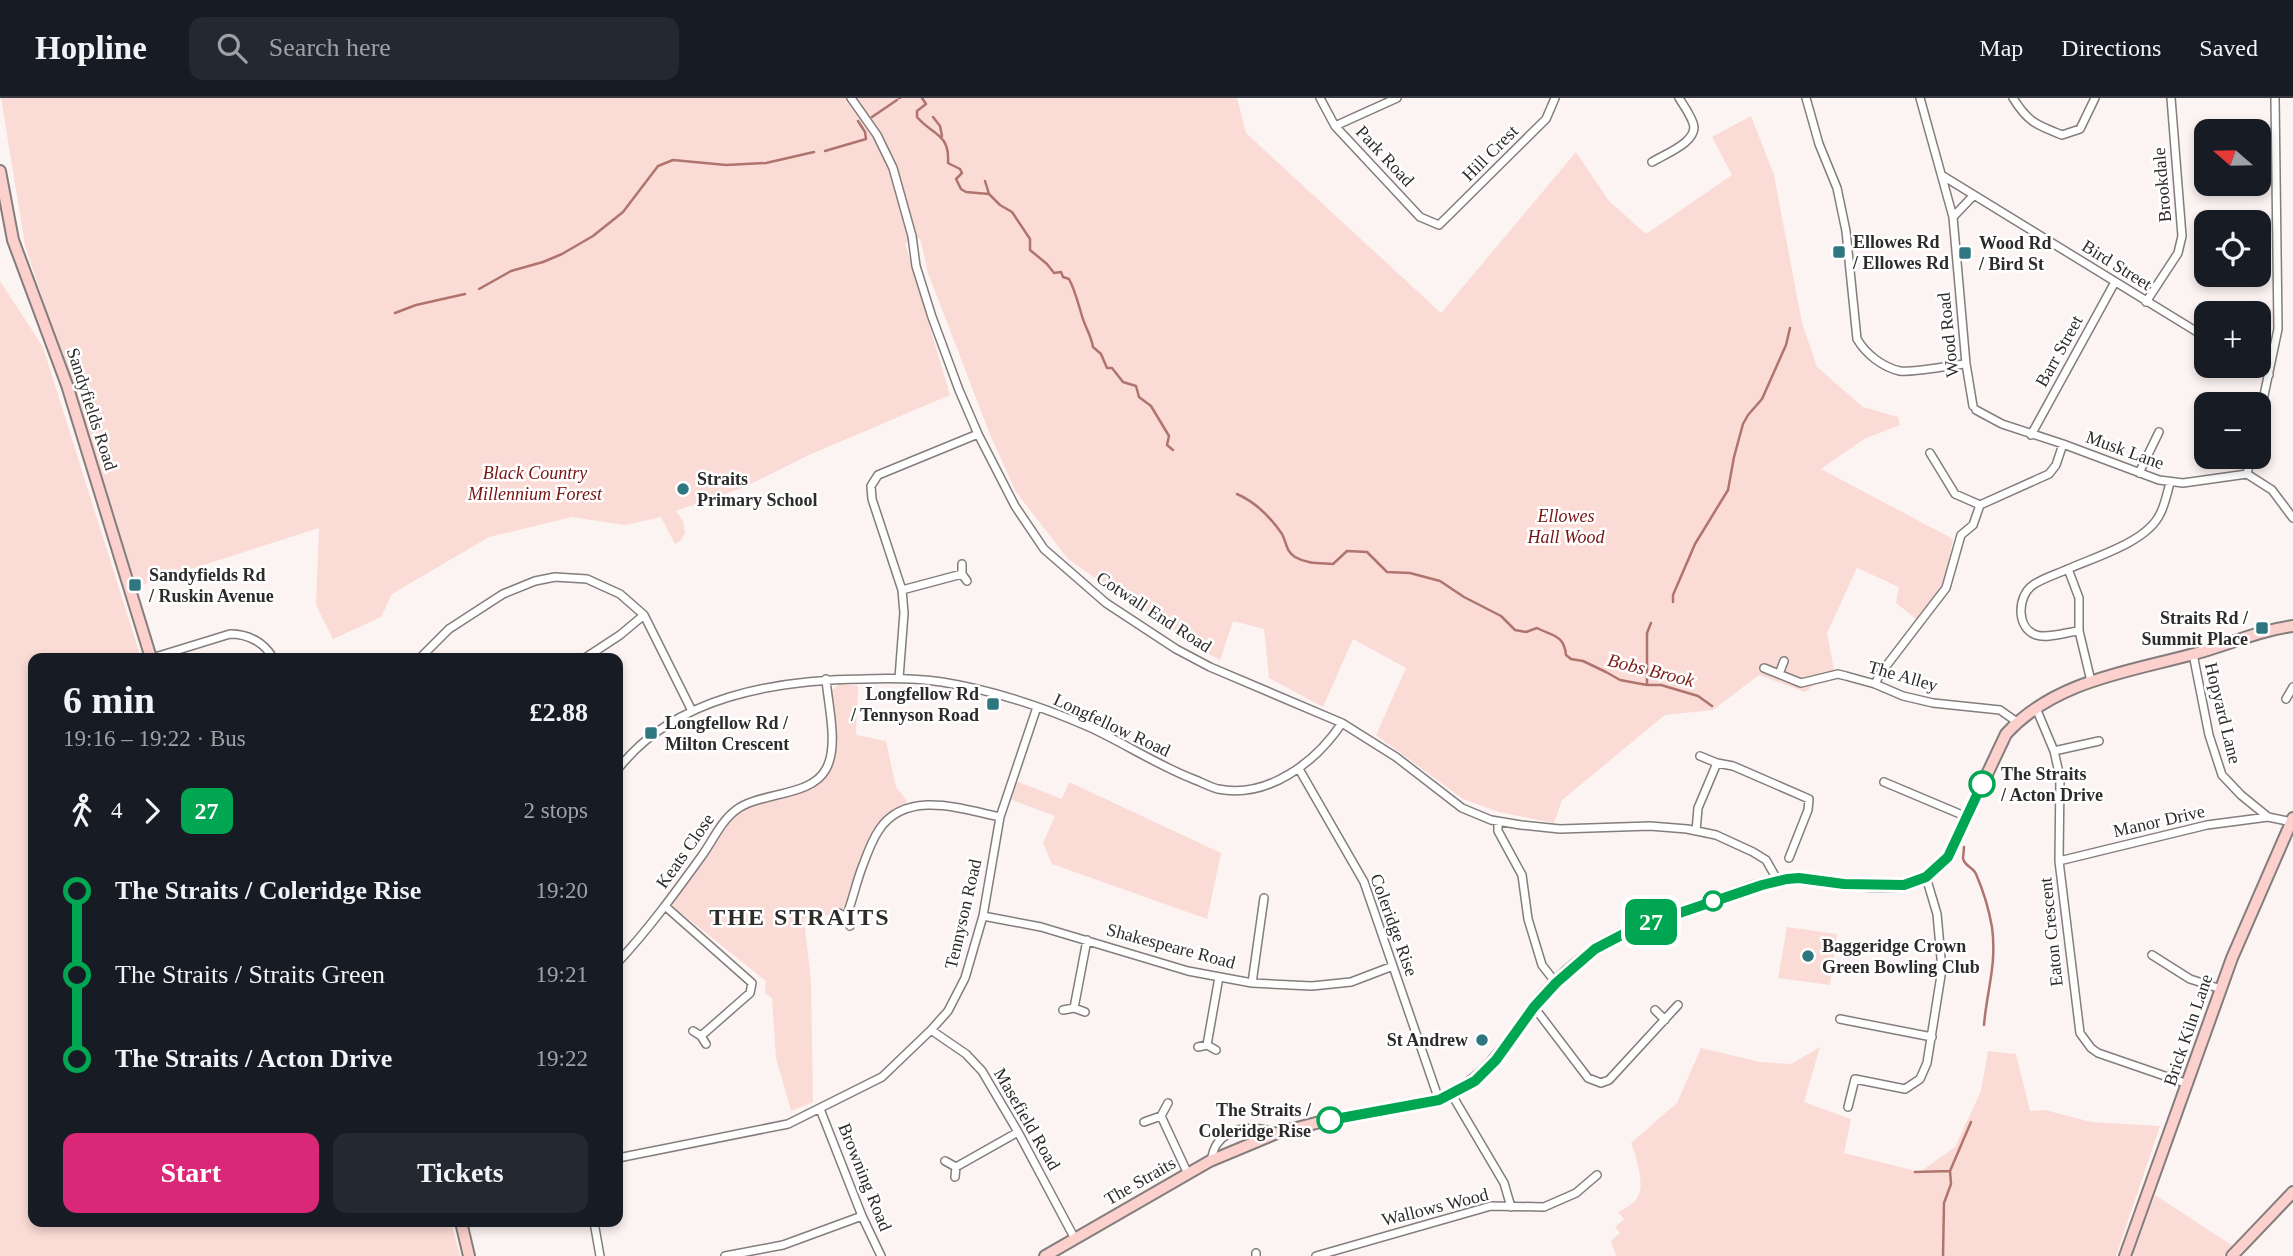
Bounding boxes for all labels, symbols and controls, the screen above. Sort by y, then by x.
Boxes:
search box [189,17,679,80]
icon: search [213,29,251,67]
text: Hopline [35,30,147,66]
text: Search here [269,33,391,62]
text: Map [1979,35,2023,61]
text: Directions [2061,35,2161,61]
text: Saved [2199,35,2258,61]
north arrow [2194,119,2272,196]
map controls [2194,119,2271,469]
street label: Hill Crest [1458,121,1522,185]
street label: Park Road [1352,122,1418,190]
street label: Brookdale [2149,147,2175,223]
button: locate [2194,210,2271,287]
place label: Ellowes Rd / Ellowes Rd [1852,232,1949,273]
place label: Wood Rd / Bird St [1978,233,2052,274]
street label: Bird Street [2078,236,2156,294]
marker: Ellowes Rd / Ellowes Rd [1831,244,1847,260]
marker: Wood Rd / Bird St [1957,245,1973,261]
street label: Wood Road [1934,292,1962,378]
button: + [2194,301,2271,378]
street label: Barr Street [2031,312,2087,390]
street label: Sandyfields Road [63,345,121,473]
button: − [2194,392,2271,469]
street label: Musk Lane [2083,427,2167,473]
park label: Black Country Millennium Forest [467,463,603,504]
place label: Straits Primary School [697,469,817,510]
marker: Straits Primary School [675,481,691,497]
park label: Ellowes Hall Wood [1527,506,1605,547]
place label: Sandyfields Rd / Ruskin Avenue [148,565,274,606]
street label: Cotwall End Road [1093,567,1215,657]
marker: Sandyfields Rd / Ruskin Avenue [127,577,143,593]
place label: Straits Rd / Summit Place [2142,608,2249,649]
marker: Straits Rd / Summit Place [2254,620,2270,636]
water label: Bobs Brook [1606,649,1697,691]
street label: The Alley [1866,657,1940,695]
street label: Hopyard Lane [2201,660,2245,766]
text: 6 min [63,679,155,721]
place label: Longfellow Rd / Tennyson Road [850,684,979,725]
street label: Longfellow Road [1050,689,1174,761]
marker: Longfellow Rd / Tennyson Road [985,696,1001,712]
text: £2.88 [530,698,588,727]
place label: Longfellow Rd / Milton Crescent [665,713,789,754]
marker: Longfellow Rd / Milton Crescent [643,725,659,741]
text: 19:16 – 19:22 · Bus [63,726,246,751]
place label: The Straits / Acton Drive [2000,764,2103,805]
marker: The Straits / Acton Drive [1969,771,1995,797]
icon: walk [63,792,101,830]
icon: forward [133,792,171,830]
text: 4 [111,798,123,823]
text: 27 [195,798,219,824]
text: 2 stops [523,798,588,823]
street label: Manor Drive [2111,801,2207,841]
street label: Keats Close [652,810,718,892]
street label: Tennyson Road [941,857,985,971]
street label: Coleridge Rise [1366,871,1422,979]
text: The Straits / Coleridge Rise [115,876,421,905]
street label: Eaton Crescent [2035,877,2067,987]
text: 19:20 [536,878,588,903]
unlabelled marker [1703,891,1723,911]
line badge: 27 [1620,899,1682,945]
district label: THE STRAITS [709,904,891,930]
text: 27 [1639,909,1663,935]
street label: Shakespeare Road [1104,919,1238,973]
place label: Baggeridge Crown Green Bowling Club [1822,936,1980,977]
marker: Baggeridge Crown Green Bowling Club [1800,948,1816,964]
text: The Straits / Straits Green [115,960,385,989]
text: 19:21 [536,962,588,987]
street label: Brick Kiln Lane [2160,971,2216,1089]
place label: St Andrew [1387,1030,1468,1050]
marker: St Andrew [1474,1032,1490,1048]
text: The Straits / Acton Drive [115,1044,392,1073]
text: 19:22 [536,1046,588,1071]
street label: Masefield Road [990,1064,1064,1174]
place label: The Straits / Coleridge Rise [1199,1100,1312,1141]
marker: The Straits / Coleridge Rise [1317,1107,1343,1133]
street label: Browning Road [834,1120,896,1234]
button: Start [63,1133,319,1213]
button: Tickets [333,1133,588,1213]
street label: The Straits [1101,1153,1179,1209]
street label: Wallows Wood [1380,1184,1490,1230]

